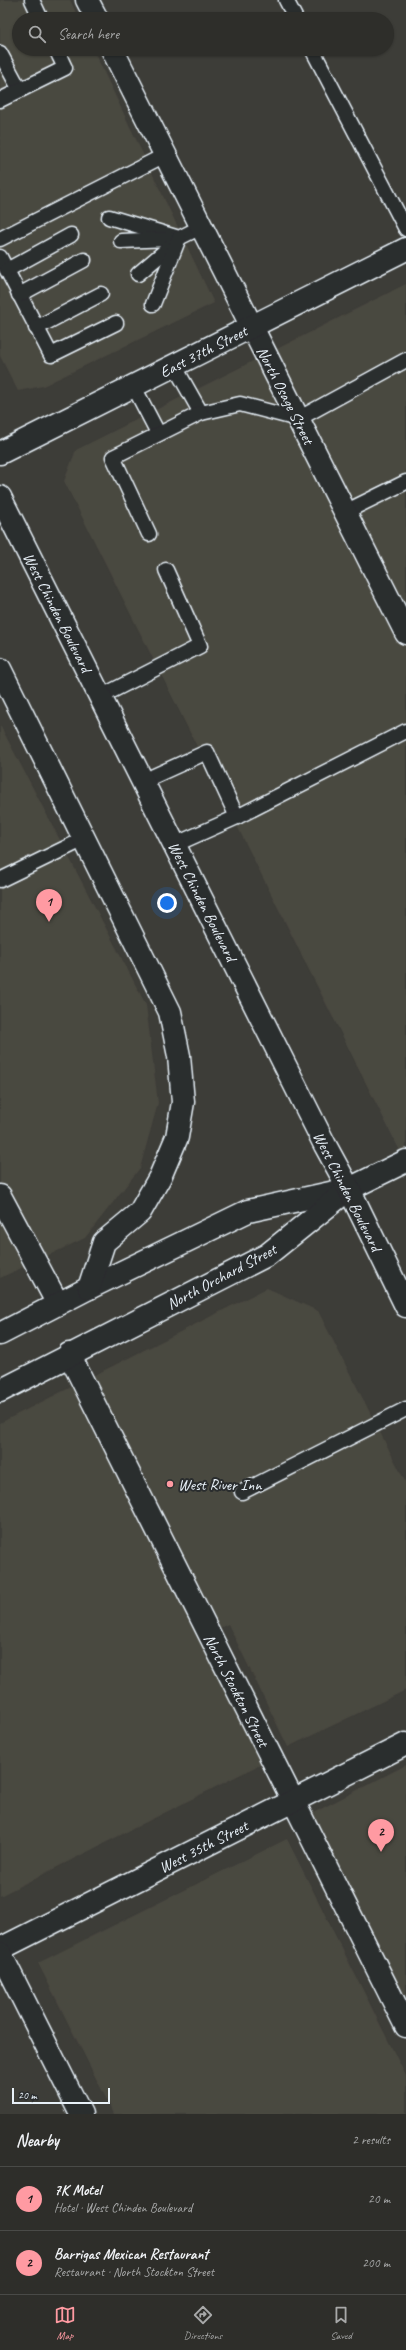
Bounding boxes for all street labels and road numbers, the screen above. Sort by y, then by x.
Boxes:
street label: East 37th Street [156,321,252,382]
street label: North Osage Street [252,343,319,449]
street label: West Chinden Boulevard [18,549,97,678]
street label: West Chinden Boulevard [163,838,242,967]
street label: West Chinden Boulevard [308,1128,387,1257]
street label: North Orchard Street [163,1239,281,1314]
street label: North Stockton Street [199,1631,274,1752]
street label: West 35th Street [156,1815,253,1878]

